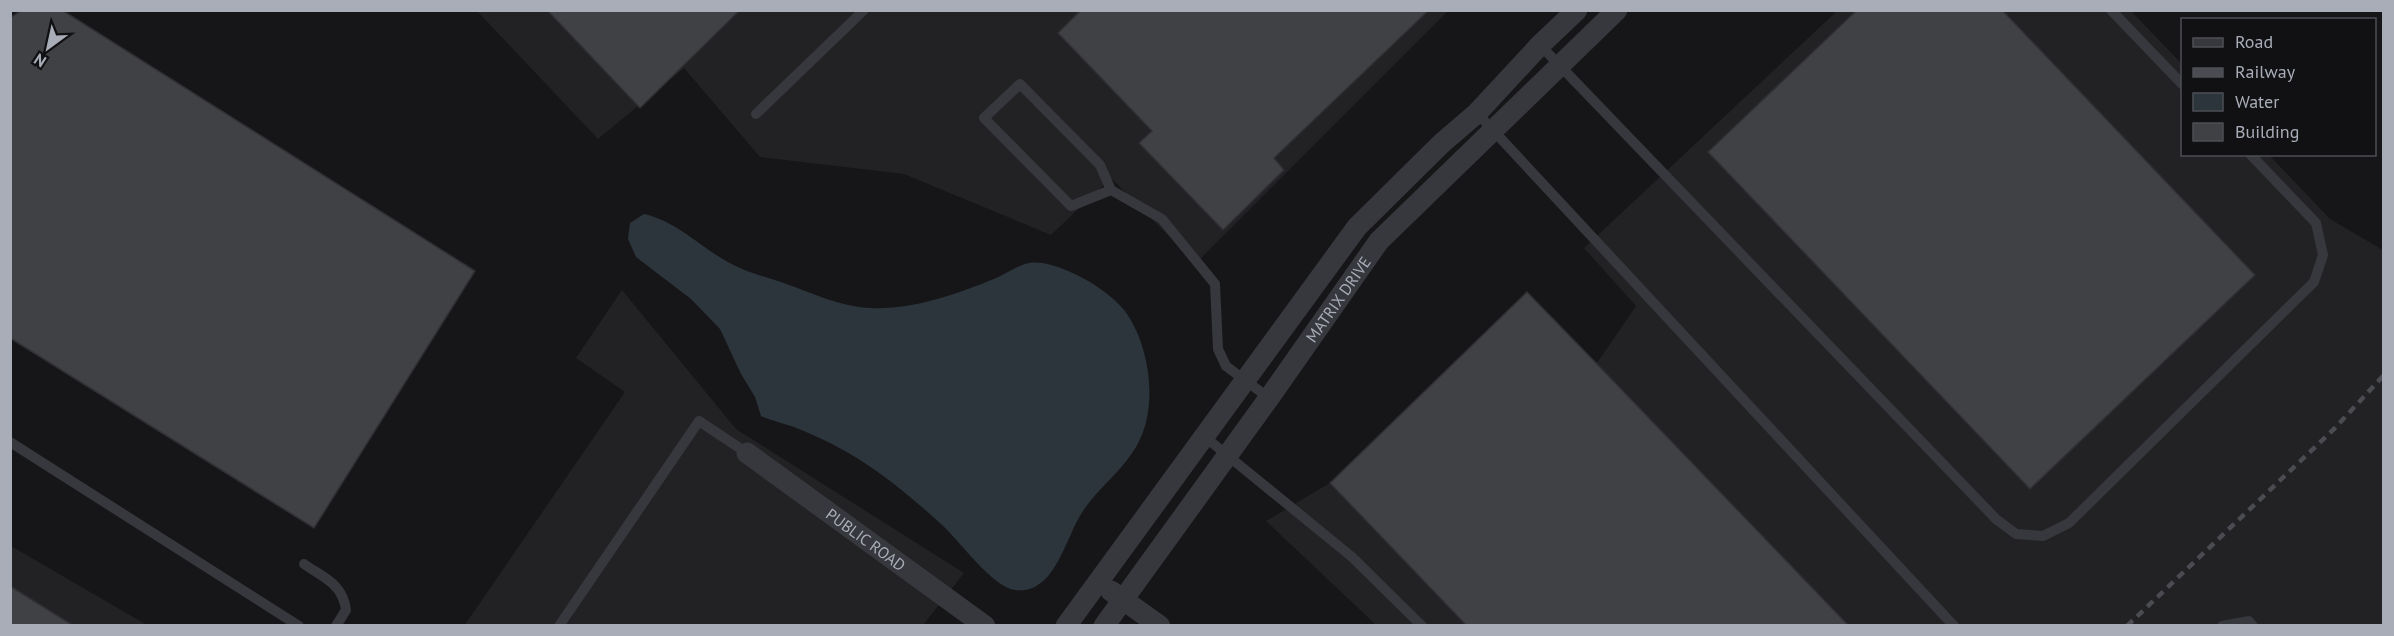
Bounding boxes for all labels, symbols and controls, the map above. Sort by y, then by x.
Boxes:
north arrow [18,18,78,78]
legend [2181,18,2376,156]
text: Road [2235,30,2273,53]
text: N [30,49,50,72]
text: Railway [2235,60,2296,83]
text: Water [2235,90,2279,113]
text: Building [2235,120,2299,143]
street label: MATRIX DRIVE [1301,253,1375,346]
street label: PUBLIC ROAD [822,504,910,575]

